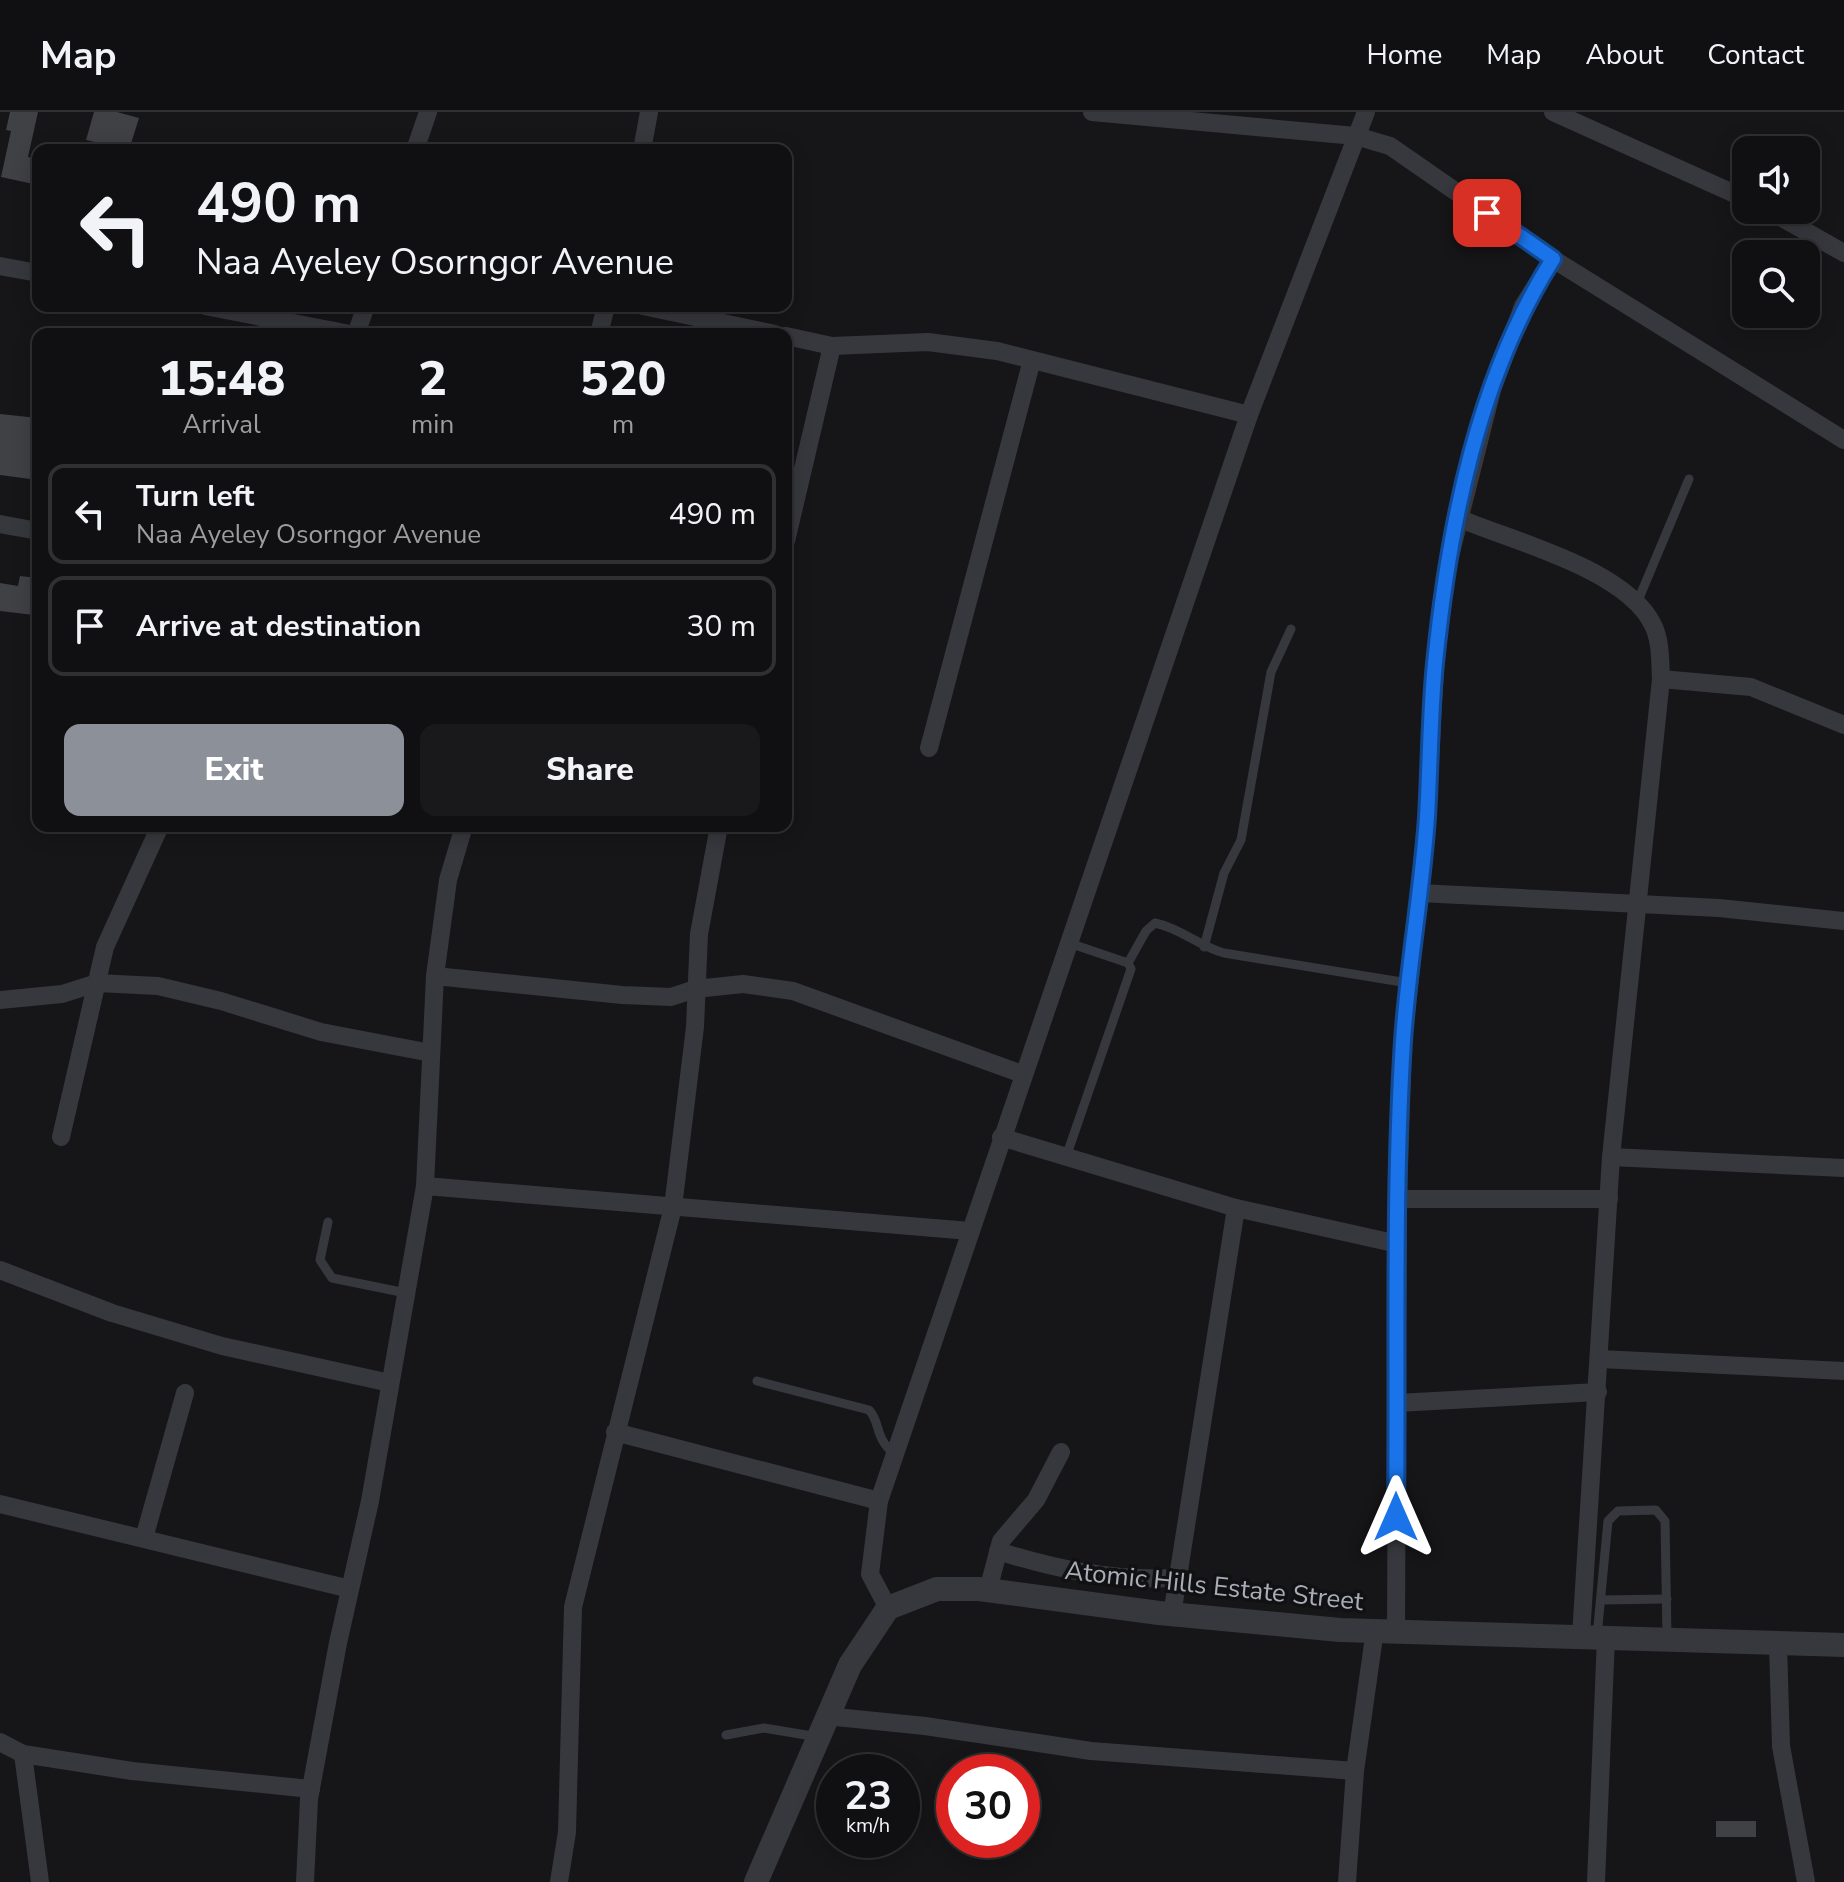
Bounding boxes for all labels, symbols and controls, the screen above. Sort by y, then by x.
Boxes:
text: Map [40,30,117,81]
text: Home [1367,36,1442,74]
text: Map [1486,36,1541,74]
text: About [1585,36,1663,74]
text: Contact [1707,36,1804,74]
map controls [1732,136,1820,328]
button: sound [1732,136,1820,224]
text: 490 m [196,165,361,242]
icon: left [64,176,168,280]
pin [1453,179,1521,247]
icon: arrive [1465,191,1509,235]
text: Naa Ayeley Osorngor Avenue [196,238,674,287]
button: search [1732,240,1820,328]
text: 15:48 [158,346,285,412]
text: 2 [418,346,447,412]
text: 520 [580,346,666,412]
text: Arrival [182,407,261,442]
text: min [411,407,454,442]
text: m [612,407,634,442]
text: Turn left [136,476,254,517]
icon: left [68,492,112,536]
text: 490 m [669,494,756,535]
text: Naa Ayeley Osorngor Avenue [136,517,481,552]
icon: arrive [68,604,112,648]
text: Arrive at destination [136,606,421,647]
text: 30 m [687,606,756,647]
button: Exit [64,724,404,816]
button: Share [420,724,760,816]
position arrow [1354,1475,1438,1559]
street label: Atomic Hills Estate Street [1063,1553,1366,1619]
speed limit sign: 30 [936,1754,1040,1858]
text: 23 [844,1769,892,1823]
text: km/h [846,1812,890,1839]

